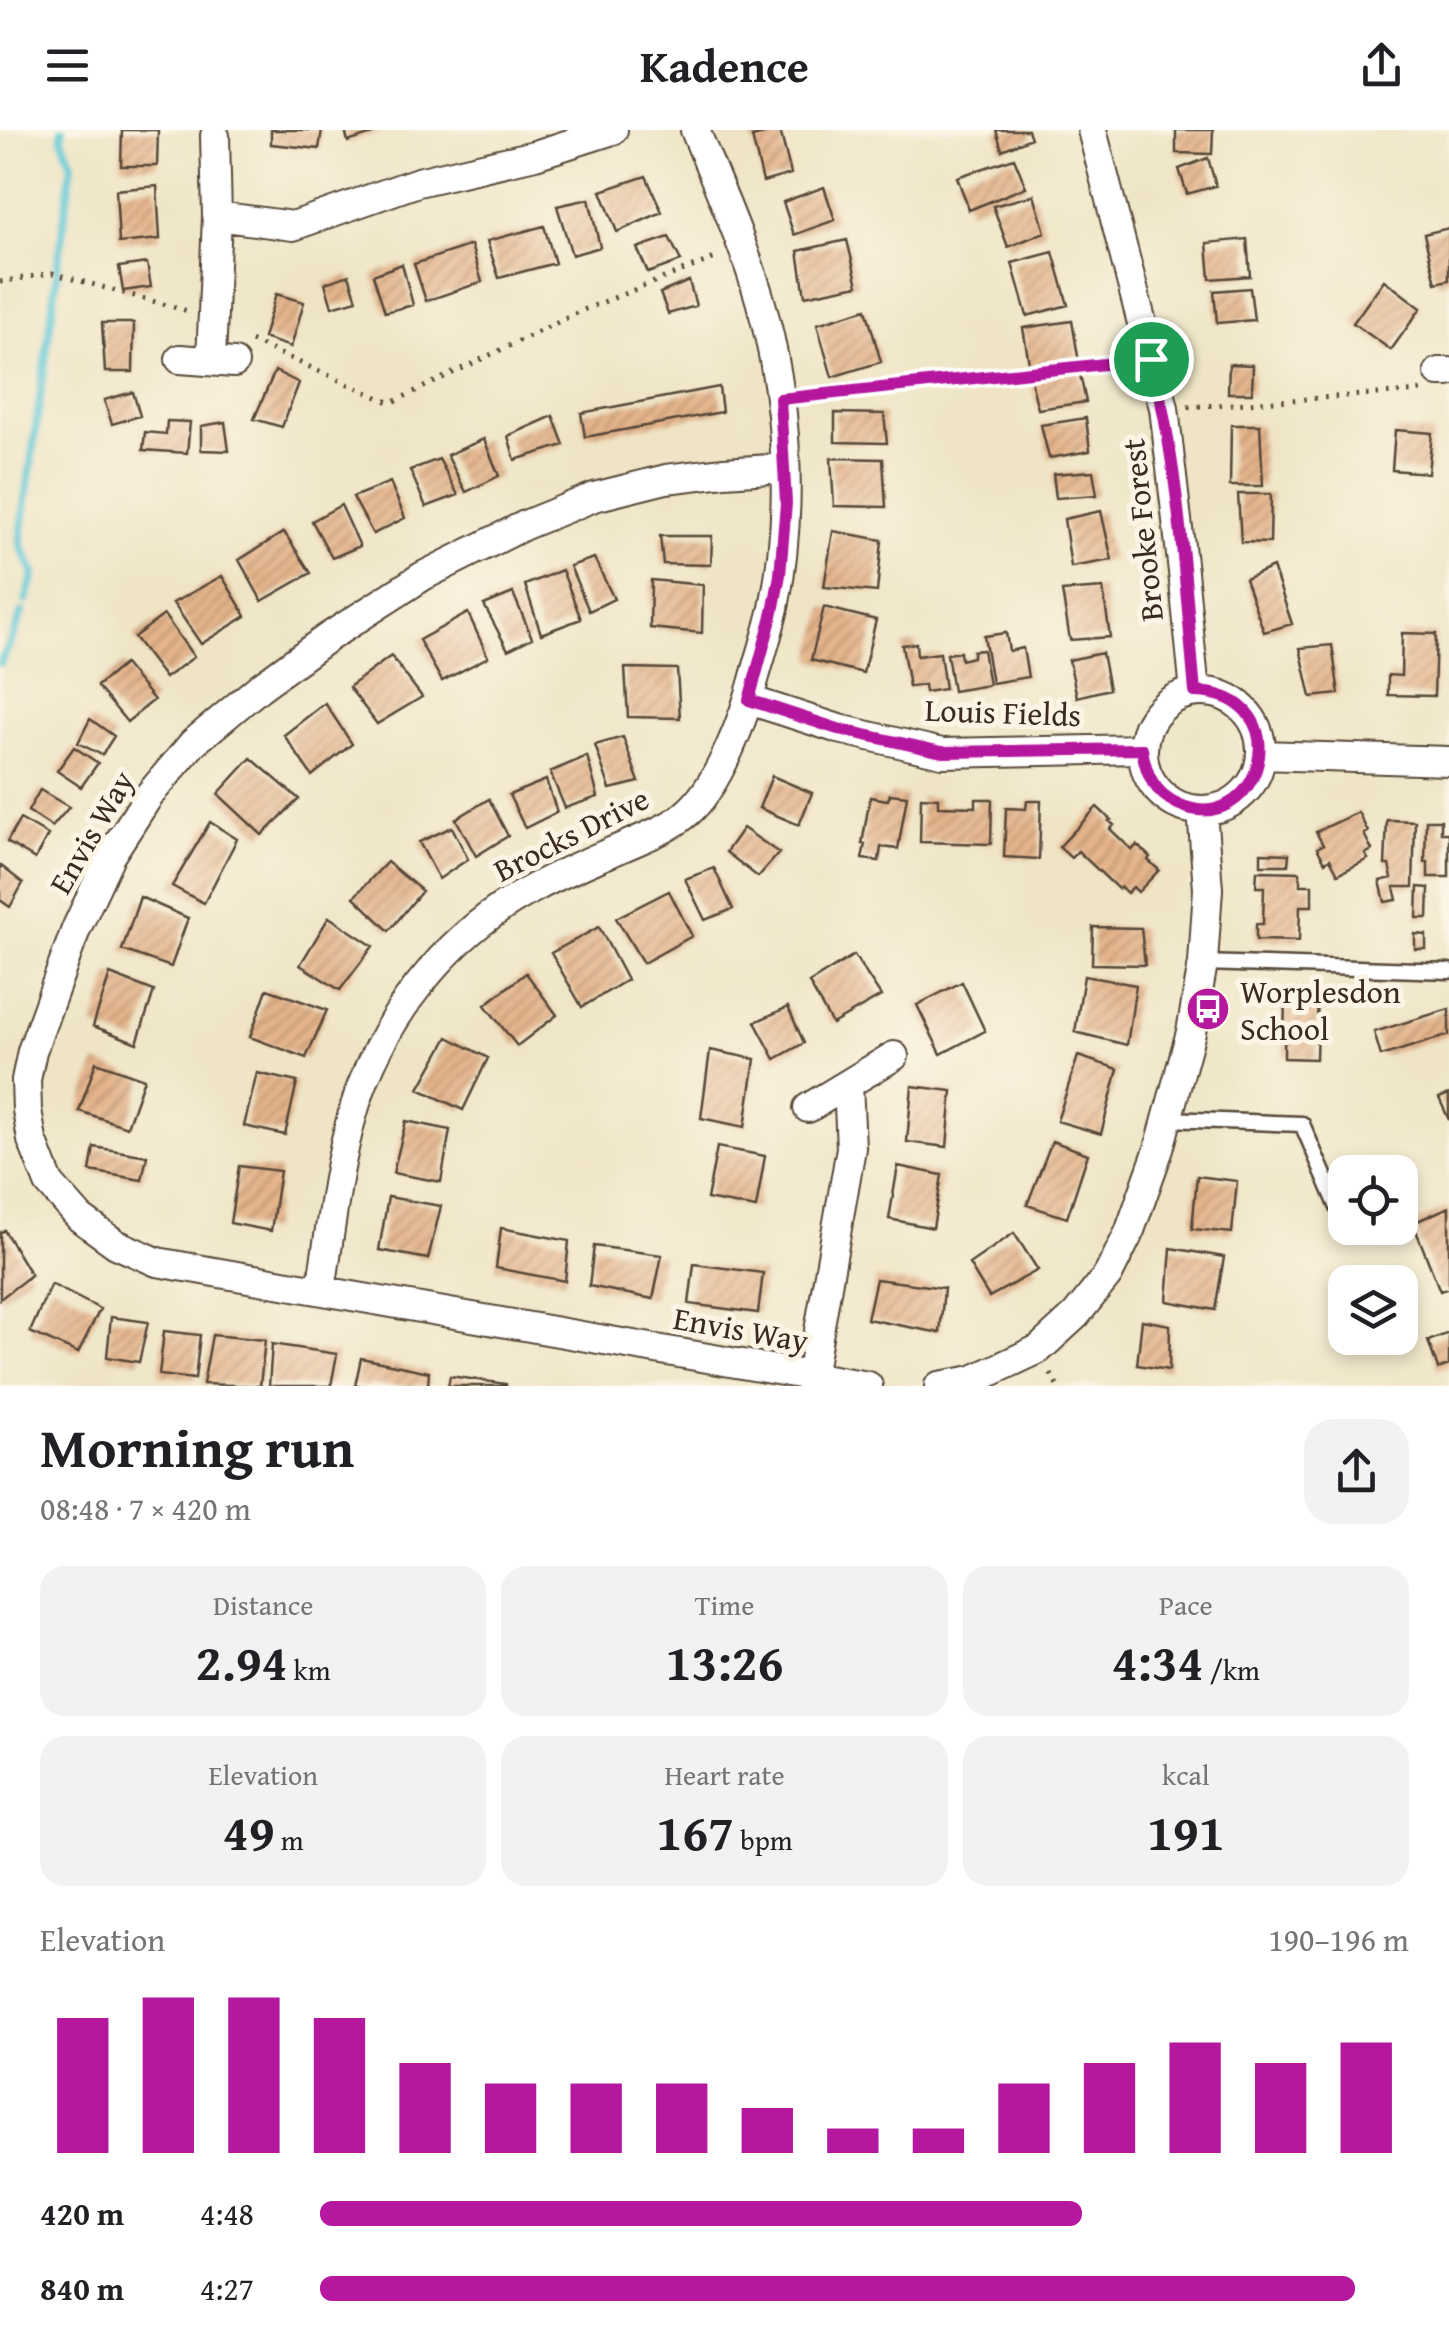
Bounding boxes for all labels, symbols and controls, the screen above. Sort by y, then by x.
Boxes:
text: Kadence [640,33,809,98]
icon: menu [40,38,95,93]
icon: share [1354,38,1409,93]
pin [1109,317,1194,402]
icon: arrive [1124,332,1179,387]
street label: Brooke Forest [1109,436,1175,624]
street label: Louis Fields [924,686,1082,738]
street label: Envis Way [37,761,145,903]
street label: Brocks Drive [485,775,657,893]
place label: Worplesdon School [1240,968,1401,1052]
bus stop icon: Worplesdon School [1185,986,1231,1032]
map controls [1328,1155,1418,1355]
button: locate [1328,1155,1418,1245]
button: layers [1328,1265,1418,1355]
street label: Envis Way [670,1294,812,1364]
text: Morning run [40,1407,354,1487]
button: share [1304,1419,1409,1524]
text: 08:48 · 7 × 420 m [40,1485,251,1532]
text: Distance [213,1584,313,1625]
text: Time [695,1584,754,1625]
text: Pace [1159,1584,1213,1625]
text: 2.94 [196,1625,287,1698]
text: 13:26 [666,1625,783,1698]
text: 4:34 [1112,1625,1204,1698]
text: km [287,1649,331,1690]
text: /km [1204,1649,1260,1690]
text: Elevation [208,1754,318,1795]
text: Heart rate [664,1754,785,1795]
text: kcal [1162,1754,1210,1795]
text: 49 [223,1795,275,1868]
text: 167 [656,1795,734,1868]
text: 191 [1147,1795,1225,1868]
text: m [275,1819,304,1860]
text: bpm [734,1819,793,1860]
text: Elevation [40,1916,165,1963]
text: 190–196 m [1268,1916,1409,1963]
text: 420 m [40,2190,124,2237]
text: 4:48 [200,2190,254,2237]
text: 840 m [40,2265,124,2312]
text: 4:27 [200,2265,254,2312]

